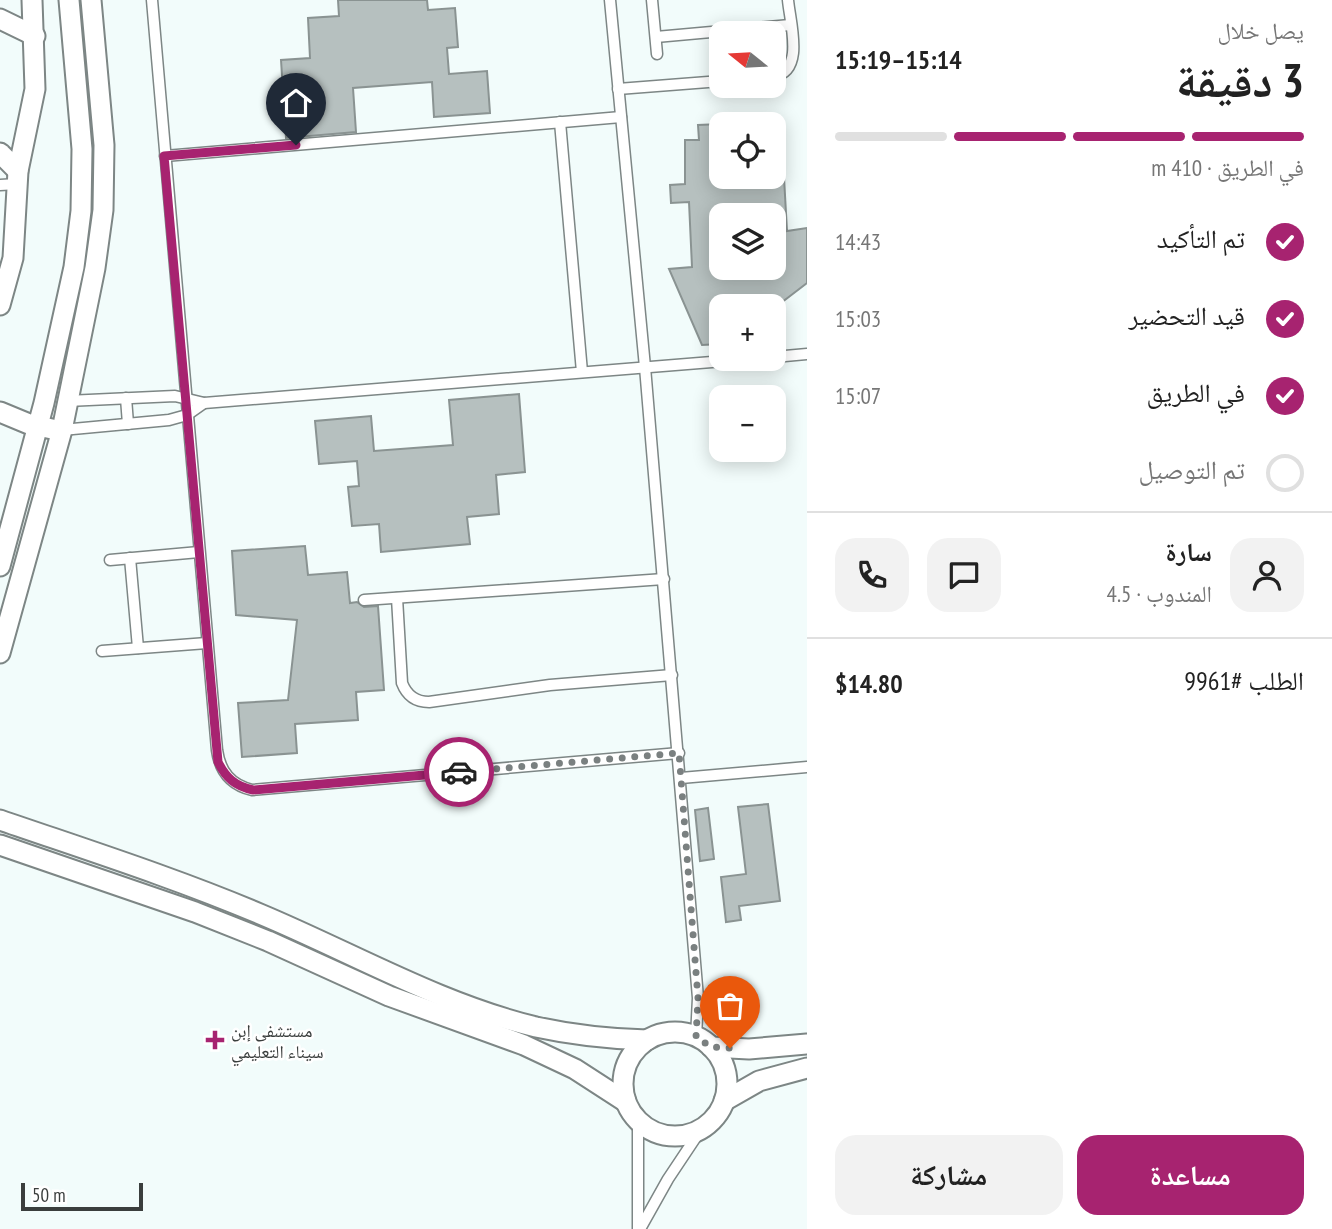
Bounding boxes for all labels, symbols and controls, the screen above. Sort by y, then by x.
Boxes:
text: يصل خلال [1217,16,1304,45]
north arrow [709,21,786,98]
map controls [709,21,786,462]
text: 15:14–15:19 [835,43,962,76]
text: 3 دقيقة [1176,50,1304,110]
pin [266,73,326,145]
icon: home [277,84,315,122]
button: locate [709,112,786,189]
text: في الطريق · 410 m [1151,153,1304,182]
button: layers [709,203,786,280]
text: تم التأكيد [1157,222,1245,255]
icon: check [1266,223,1304,261]
text: 14:43 [835,227,881,256]
button: + [709,294,786,371]
text: قيد التحضير [1128,299,1245,332]
icon: check [1266,300,1304,338]
text: 15:03 [835,304,881,333]
text: في الطريق [1147,376,1245,409]
icon: check [1266,377,1304,415]
text: 15:07 [835,381,881,410]
button: − [709,385,786,462]
text: تم التوصيل [1138,453,1245,486]
text: سارة [1165,535,1212,568]
button: phone [835,538,909,612]
button: chat [927,538,1001,612]
button: person [1230,538,1304,612]
text: المندوب · 4.5 [1107,579,1212,608]
text: الطلب #9961 [1184,664,1304,697]
text: $14.80 [835,667,903,700]
courier [424,737,494,807]
icon: car [440,753,478,791]
pin [700,976,760,1048]
icon: bag [711,987,749,1025]
place label: مستشفى إبن سيناء التعليمي [231,1019,324,1066]
marker: مستشفى إبن سيناء التعليمي [205,1030,225,1050]
button: مشاركة [835,1135,1063,1215]
button: مساعدة [1077,1135,1304,1215]
scale bar [21,1180,144,1212]
text: 50 m [32,1183,66,1207]

